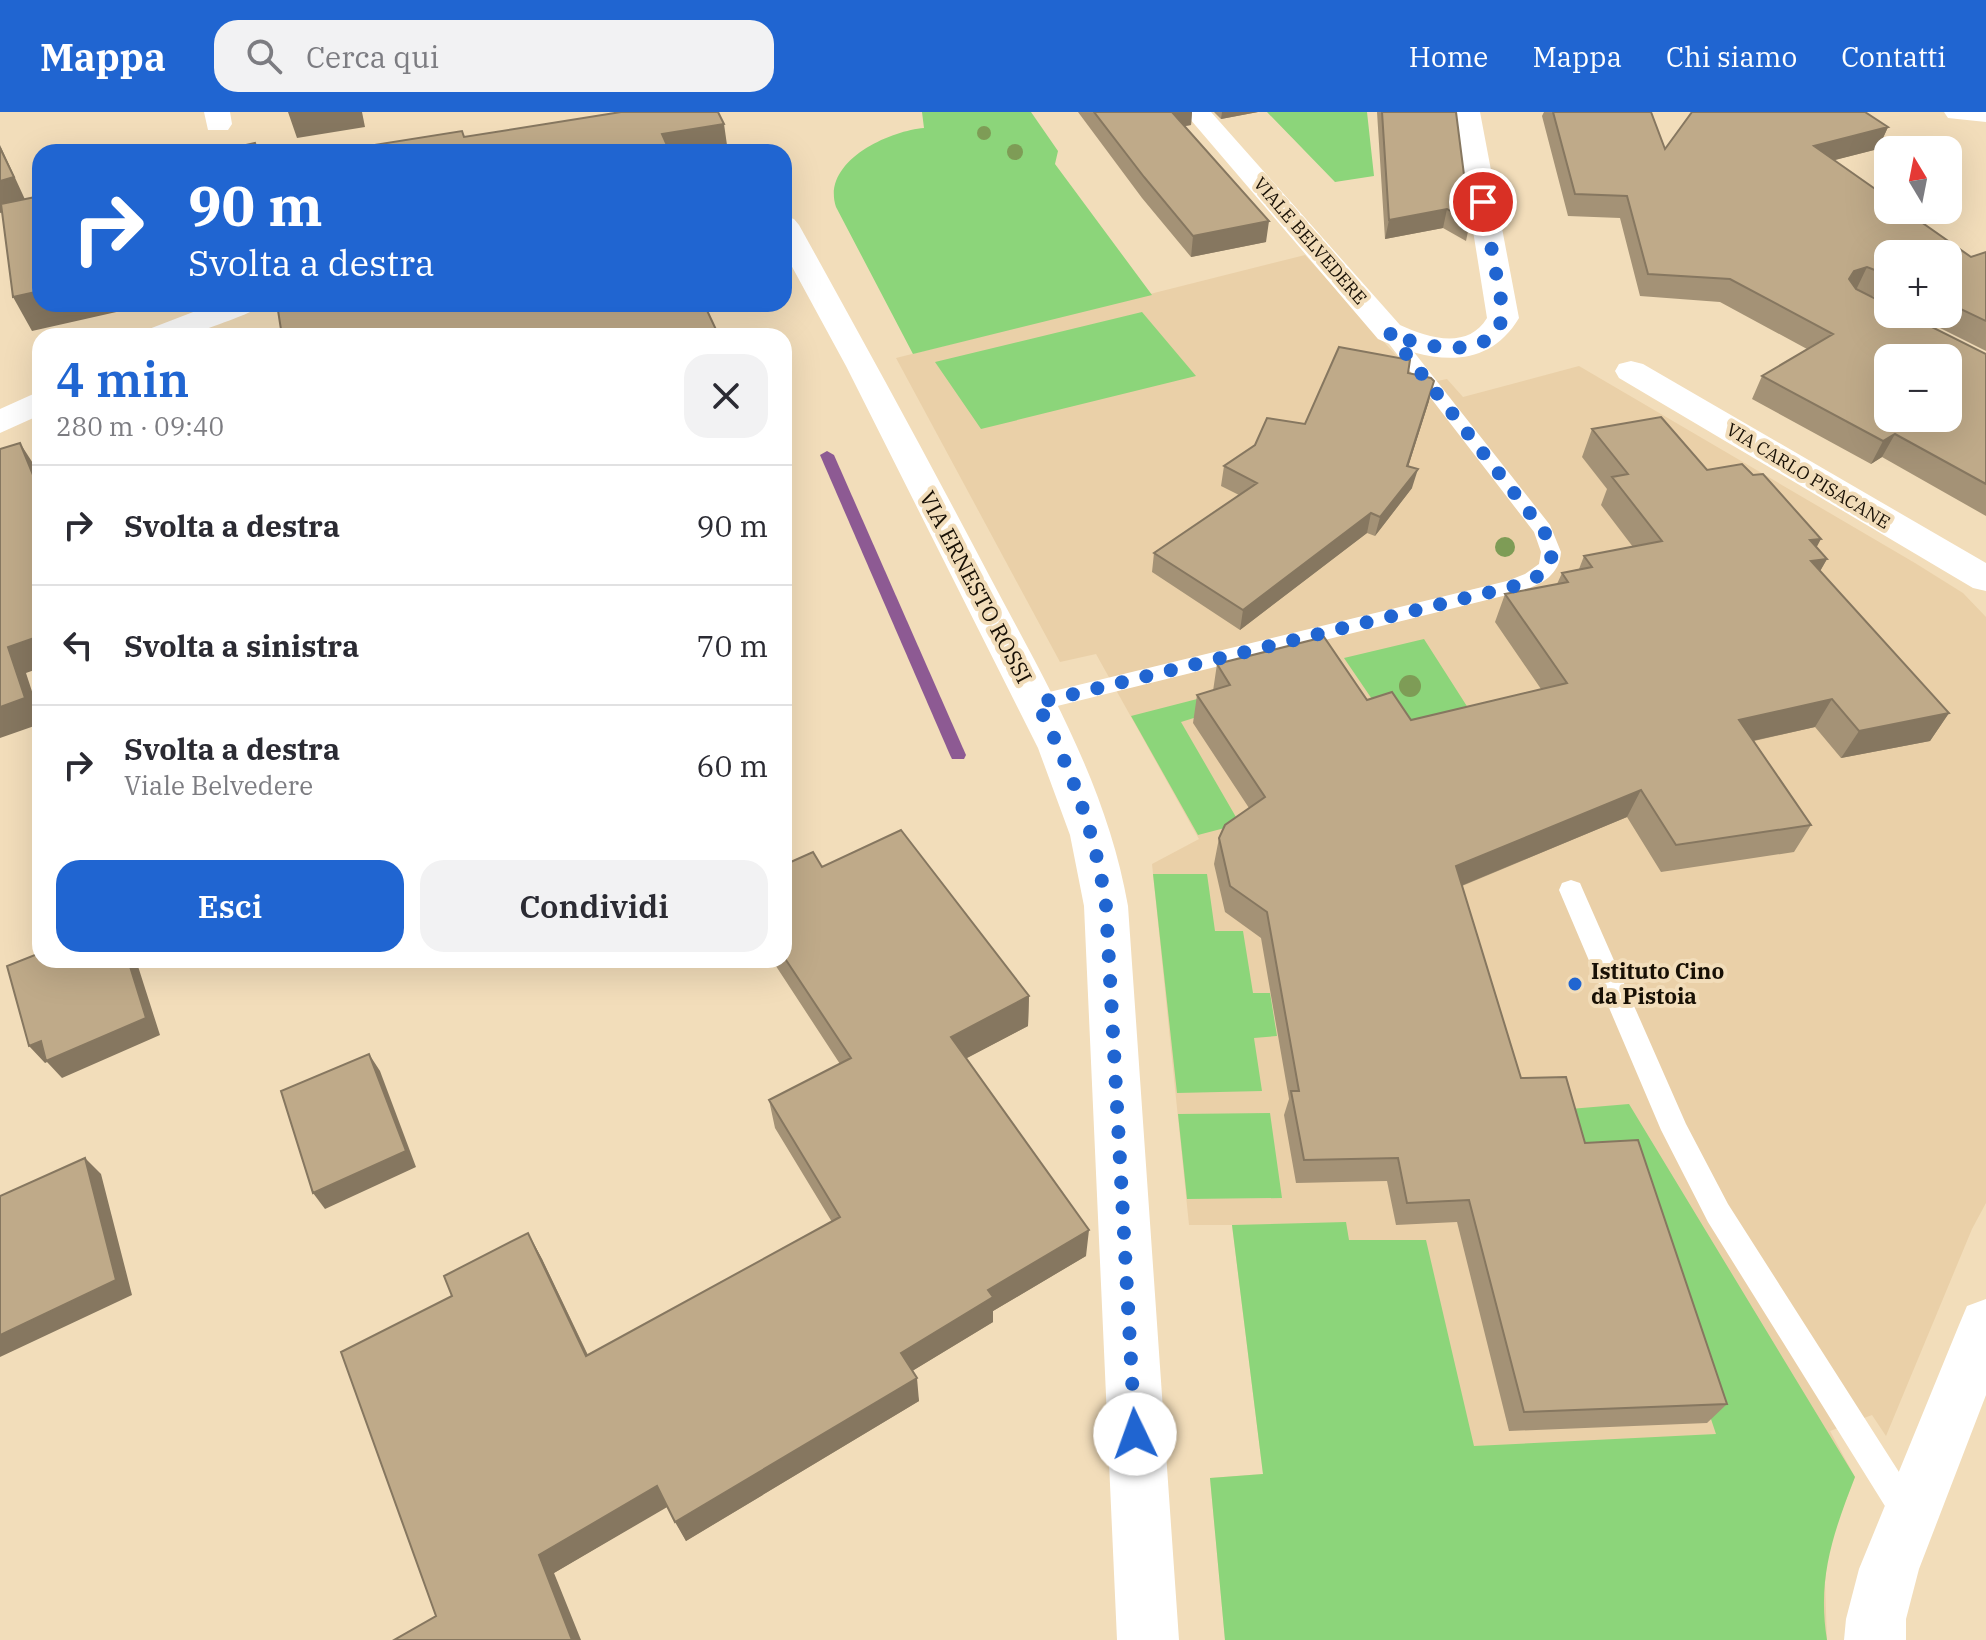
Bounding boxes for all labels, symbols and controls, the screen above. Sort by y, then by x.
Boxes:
search box [214,20,774,92]
text: Mappa [40,32,166,81]
icon: search [242,34,286,78]
text: Cerca qui [306,37,439,76]
text: Home [1409,38,1488,75]
text: Mappa [1532,38,1622,75]
text: Chi siamo [1666,38,1797,75]
text: Contatti [1841,38,1946,75]
north arrow [1874,136,1962,224]
map controls [1874,136,1962,432]
pin [1449,168,1517,236]
text: 90 m [188,169,323,241]
street label: VIALE BELVEDERE [1249,172,1372,309]
icon: right [56,176,160,280]
icon: arrive [1461,180,1505,224]
text: Svolta a destra [188,239,435,286]
button: + [1874,240,1962,328]
button: − [1874,344,1962,432]
text: 4 min [56,348,189,410]
button: close [684,354,768,438]
text: 280 m · 09:40 [56,409,224,443]
street label: VIA CARLO PISACANE [1722,418,1894,534]
street label: VIA ERNESTO ROSSI [913,486,1039,688]
icon: right [56,503,100,547]
text: Svolta a destra [124,506,340,545]
text: 90 m [696,506,768,545]
icon: left [56,623,100,667]
text: Svolta a sinistra [124,626,359,665]
text: 70 m [696,626,768,665]
text: Svolta a destra [124,729,340,768]
icon: right [56,743,100,787]
text: 60 m [696,746,768,785]
text: Viale Belvedere [124,768,313,802]
button: Esci [56,860,404,952]
button: Condividi [420,860,768,952]
place label: Istituto Cino da Pistoia [1591,956,1724,1010]
marker: Istituto Cino da Pistoia [1566,975,1584,993]
position arrow [1093,1392,1177,1476]

